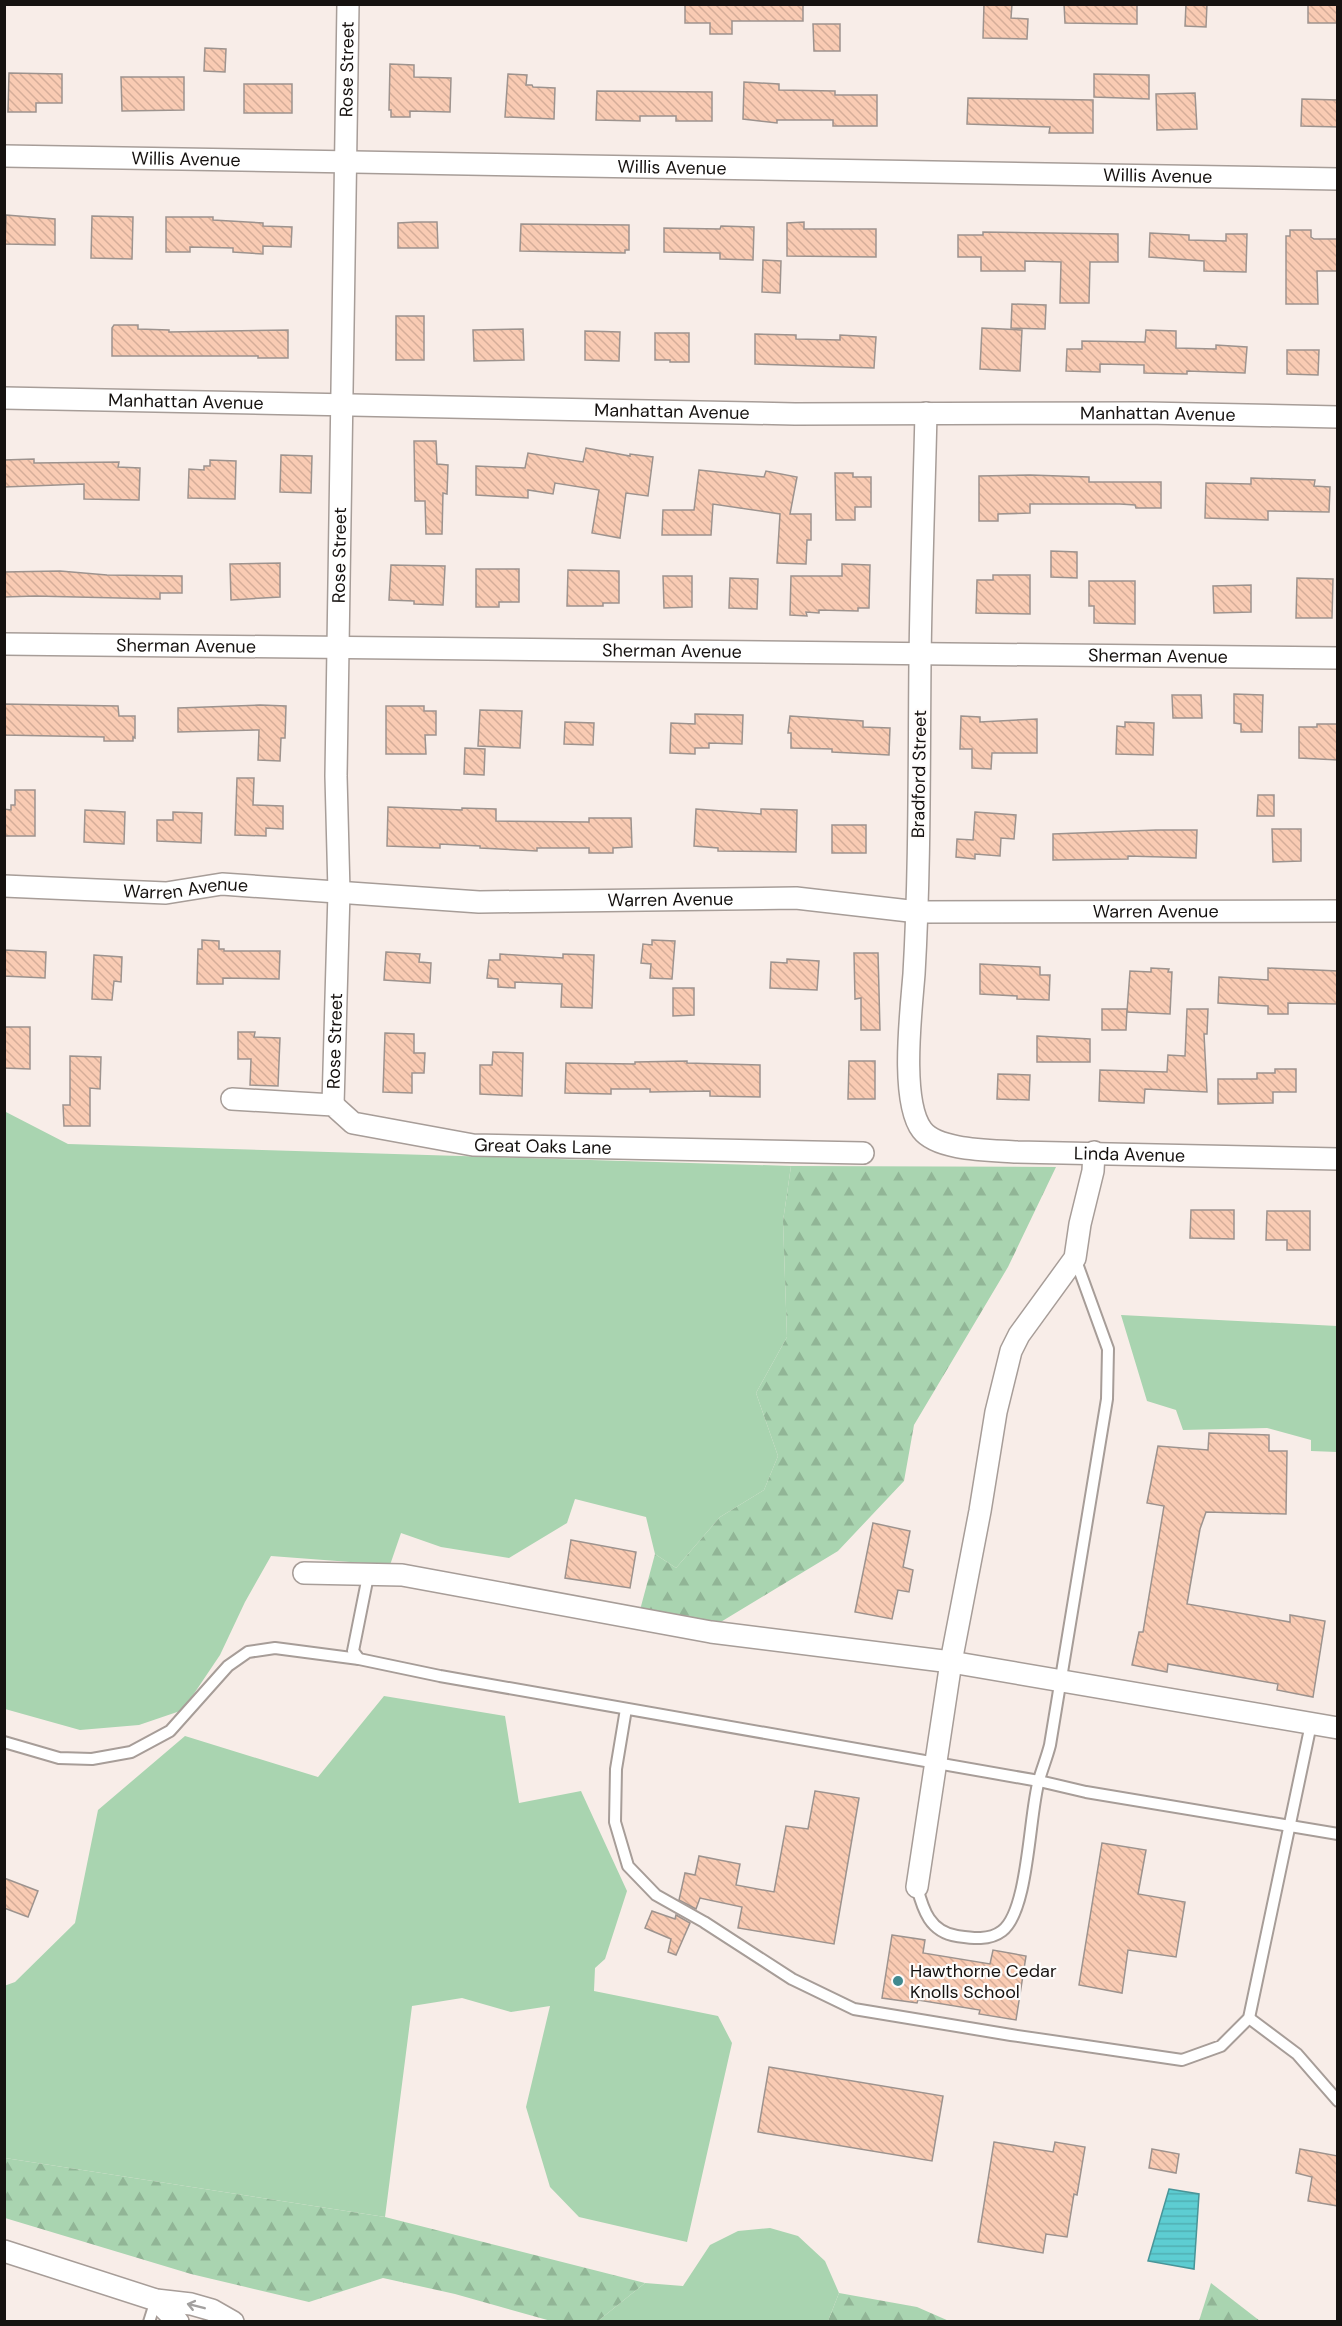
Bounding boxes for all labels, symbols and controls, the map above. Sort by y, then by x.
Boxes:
street label: Rose Street [334,21,360,117]
street label: Willis Avenue [131,146,241,172]
street label: Willis Avenue [617,155,727,180]
street label: Willis Avenue [1103,163,1213,189]
street label: Manhattan Avenue [108,388,264,415]
street label: Manhattan Avenue [594,398,750,425]
street label: Manhattan Avenue [1080,401,1236,427]
street label: Rose Street [327,507,352,603]
street label: Sherman Avenue [116,633,256,659]
street label: Sherman Avenue [602,638,742,664]
street label: Sherman Avenue [1088,643,1228,669]
street label: Bradford Street [906,710,932,838]
street label: Warren Avenue [122,872,249,905]
street label: Warren Avenue [607,887,734,912]
street label: Warren Avenue [1093,899,1219,924]
street label: Rose Street [321,993,348,1089]
street label: Great Oaks Lane [474,1133,612,1160]
street label: Linda Avenue [1074,1141,1185,1168]
place label: Hawthorne Cedar Knolls School [910,1959,1057,2004]
marker: Hawthorne Cedar Knolls School [891,1974,905,1988]
one-way arrow [187,2299,206,2311]

